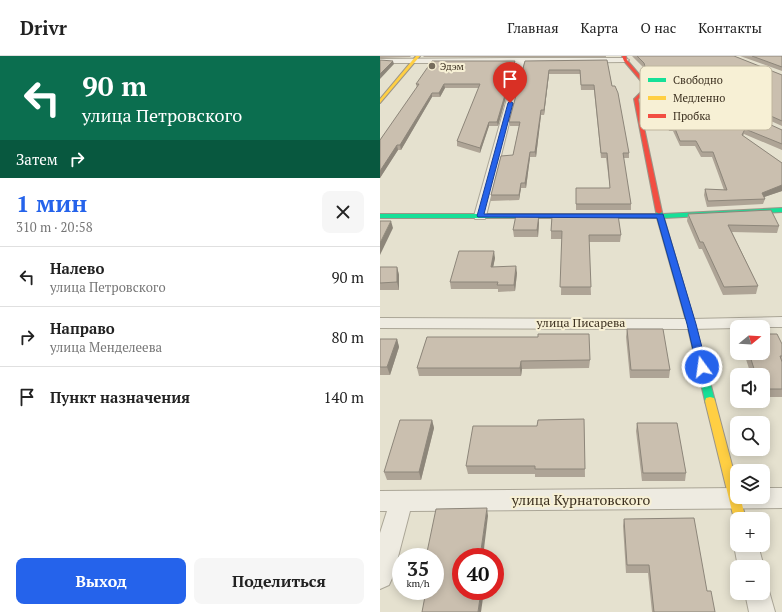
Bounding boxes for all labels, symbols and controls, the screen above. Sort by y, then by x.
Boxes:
text: Drivr [20,15,67,40]
text: Главная [507,18,559,37]
text: Карта [581,18,618,37]
text: О нас [640,18,676,37]
text: Контакты [698,18,762,37]
place label: Эдэм [440,60,465,73]
marker: Эдэм [427,61,437,71]
pin [493,62,527,103]
legend [640,66,772,130]
text: 90 m [82,67,147,104]
icon: arrive [499,68,521,90]
icon: left [16,72,68,124]
text: Свободно [673,73,723,87]
text: Медленно [673,91,725,105]
text: улица Петровского [82,103,242,127]
text: Пробка [673,109,711,123]
icon: right [66,148,88,170]
text: Затем [16,149,58,169]
text: 1 мин [16,187,87,219]
button: close [322,191,364,233]
text: 310 m · 20:58 [16,218,93,236]
text: Налево [50,258,104,278]
icon: left [16,266,38,288]
text: 90 m [331,267,364,287]
text: улица Петровского [50,278,166,296]
street label: улица Писарева [536,315,625,330]
text: Направо [50,318,115,338]
north arrow [730,320,770,360]
map controls [730,320,770,600]
icon: right [16,326,38,348]
text: 80 m [331,327,364,347]
text: улица Менделеева [50,338,162,356]
position arrow [681,346,723,388]
button: sound [730,368,770,408]
icon: arrive [16,386,38,408]
text: Пункт назначения [50,387,190,407]
text: 140 m [323,387,364,407]
button: search [730,416,770,456]
button: layers [730,464,770,504]
street label: улица Курнатовского [511,490,650,509]
button: + [730,512,770,552]
speed limit sign: 40 [452,548,504,600]
text: 35 [407,555,429,582]
button: Выход [16,558,186,604]
button: Поделиться [194,558,364,604]
button: − [730,560,770,600]
text: km/h [406,577,430,590]

